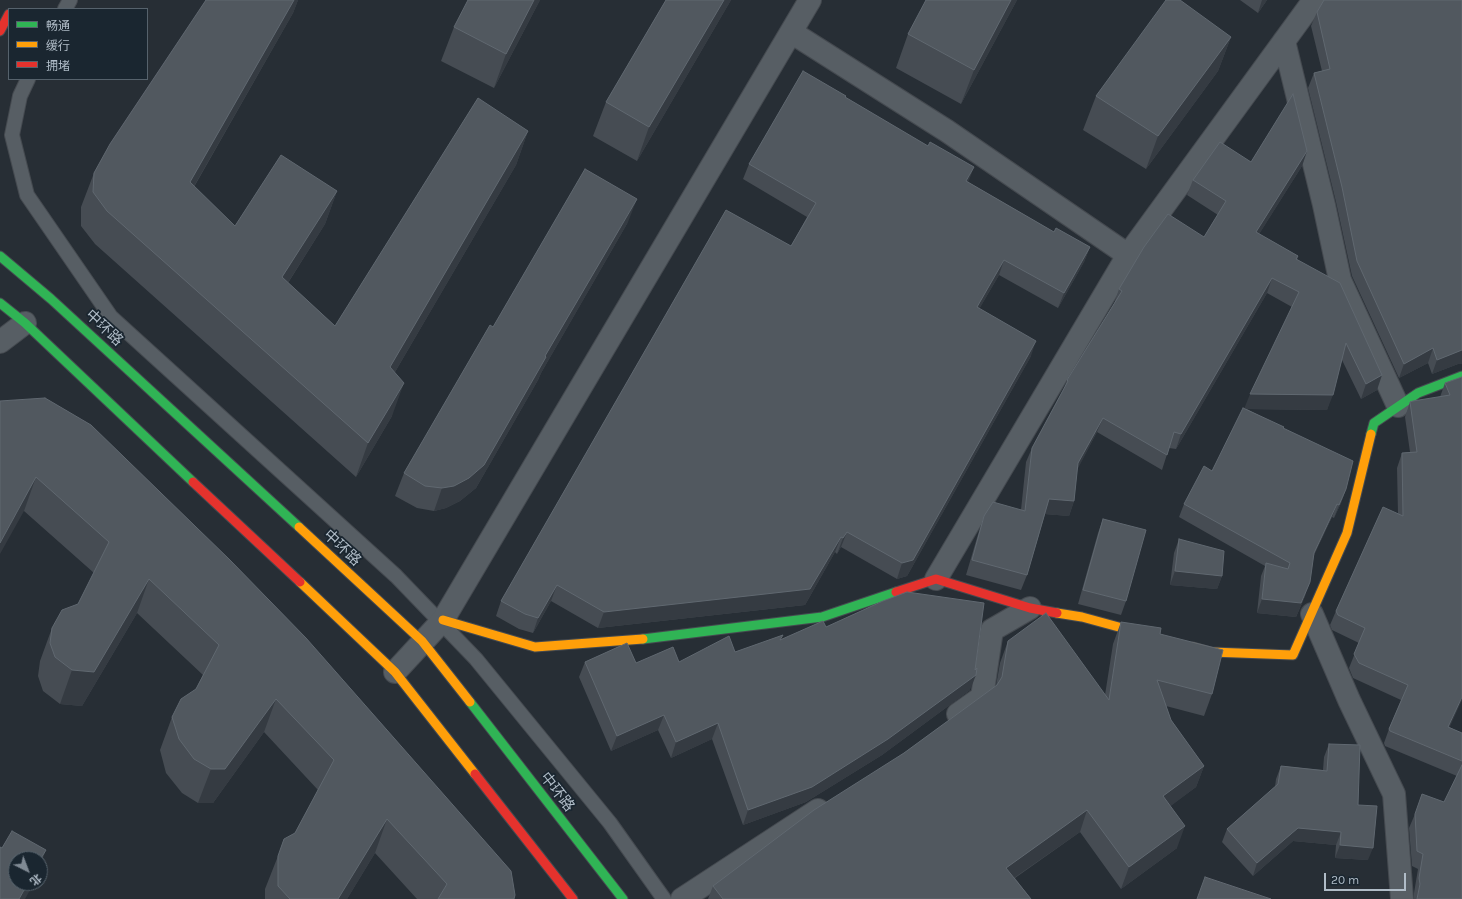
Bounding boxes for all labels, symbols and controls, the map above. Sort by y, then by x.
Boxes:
legend [8,8,148,80]
text: 畅通 [46,19,70,33]
text: 缓行 [46,39,70,53]
text: 拥堵 [46,59,70,73]
street label: 中环路 [81,306,127,350]
street label: 中环路 [319,526,365,570]
street label: 中环路 [536,769,578,815]
north arrow [8,851,48,891]
scale bar [1326,865,1408,891]
text: 北 [27,871,44,888]
text: 20 m [1331,873,1359,887]

